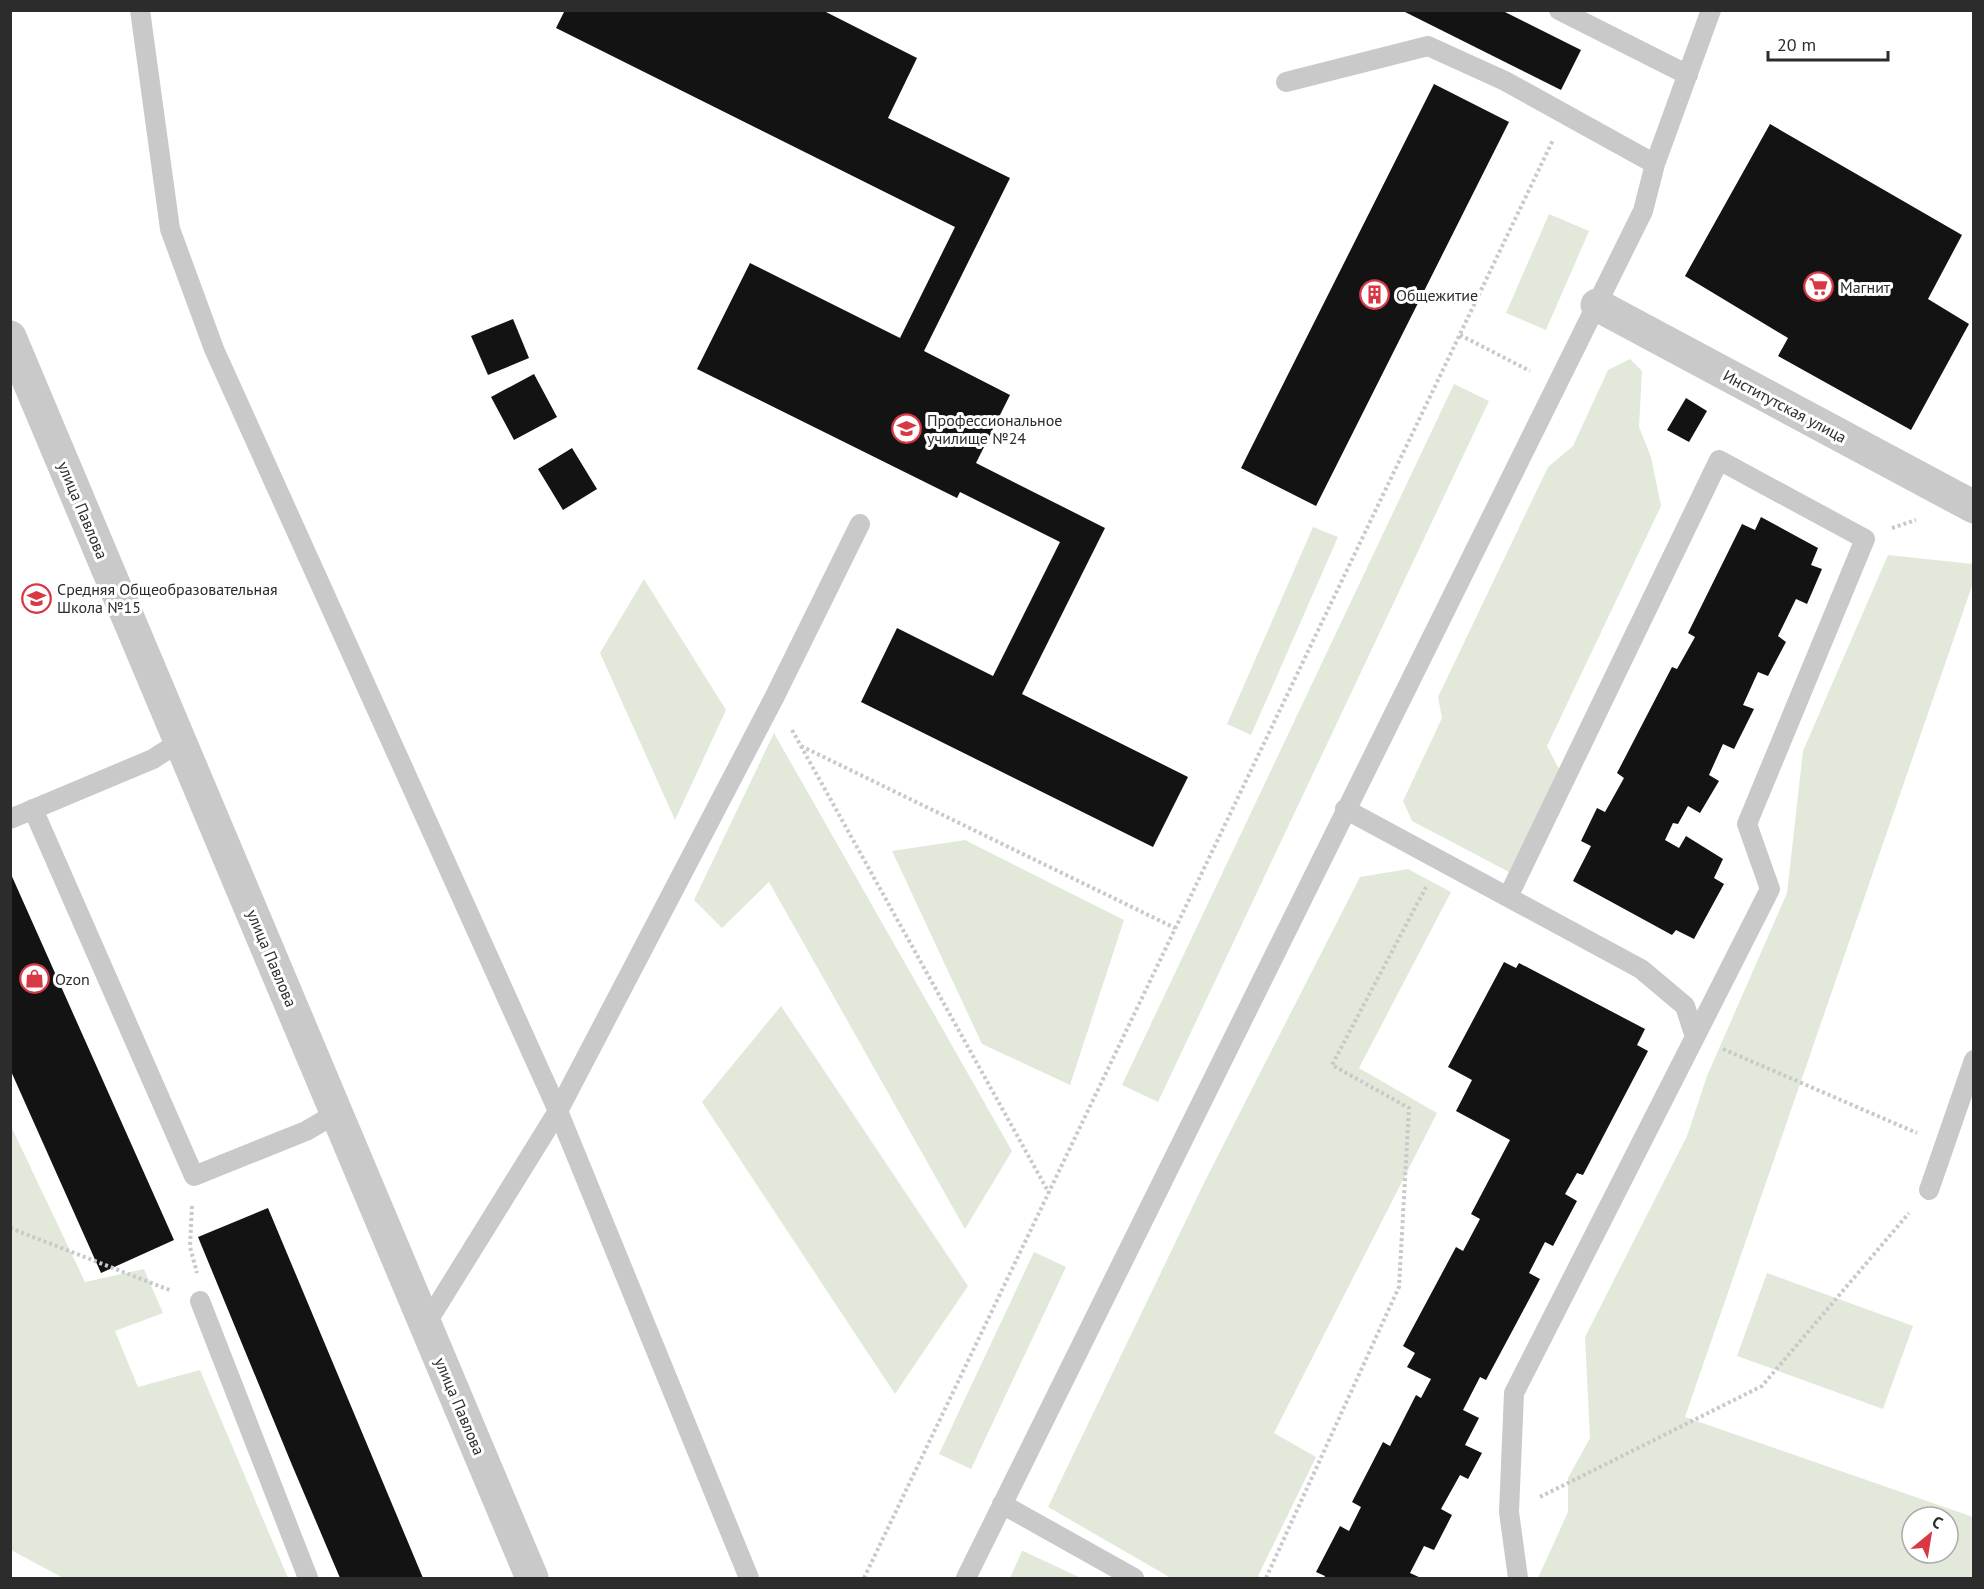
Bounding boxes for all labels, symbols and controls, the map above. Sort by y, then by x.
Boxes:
scale bar [1768,24,1888,62]
text: 20 m [1777,33,1816,56]
supermarket icon: Магнит [1803,271,1835,303]
place label: Магнит [1840,277,1891,297]
building icon: Общежитие [1359,279,1391,311]
place label: Общежитие [1396,285,1478,305]
street label: Институтская улица [1720,365,1850,447]
place label: Профессиональное училище №24 [927,410,1062,448]
school or university icon: Профессиональное училище №24 [890,413,922,445]
street label: улица Павлова [53,458,113,562]
place label: Средняя Общеобразовательная Школа №15 [57,579,278,617]
school or university icon: Средняя Общеобразовательная Школа №15 [20,582,52,614]
street label: улица Павлова [242,906,302,1010]
shop icon: Ozon [18,963,50,995]
place label: Ozon [55,969,90,989]
street label: улица Павлова [430,1354,490,1458]
north arrow [1900,1505,1960,1565]
text: С [1929,1511,1946,1533]

